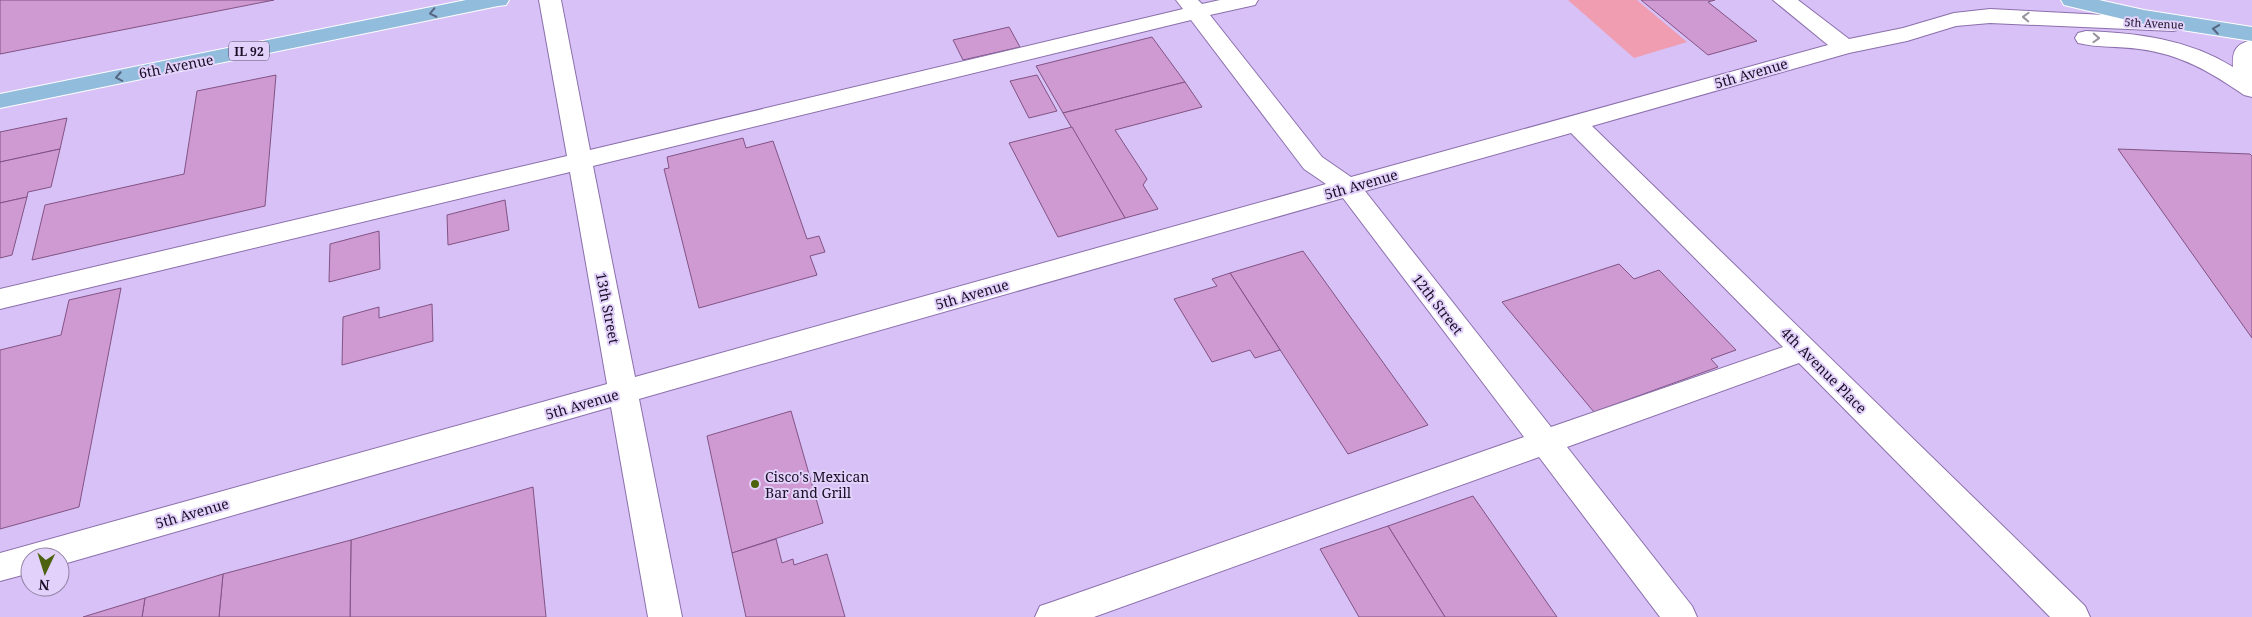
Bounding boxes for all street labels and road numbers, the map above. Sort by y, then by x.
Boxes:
street label: 5th Avenue [2124,14,2184,32]
road number: IL 92 [229,41,269,60]
street label: 6th Avenue [137,49,215,83]
street label: 5th Avenue [1712,53,1790,93]
street label: 5th Avenue [1322,164,1400,204]
street label: 12th Street [1408,270,1468,338]
street label: 13th Street [592,271,624,345]
street label: 5th Avenue [933,274,1011,314]
street label: 4th Avenue Place [1777,323,1871,417]
street label: 5th Avenue [543,384,621,424]
street label: 5th Avenue [153,493,231,533]

